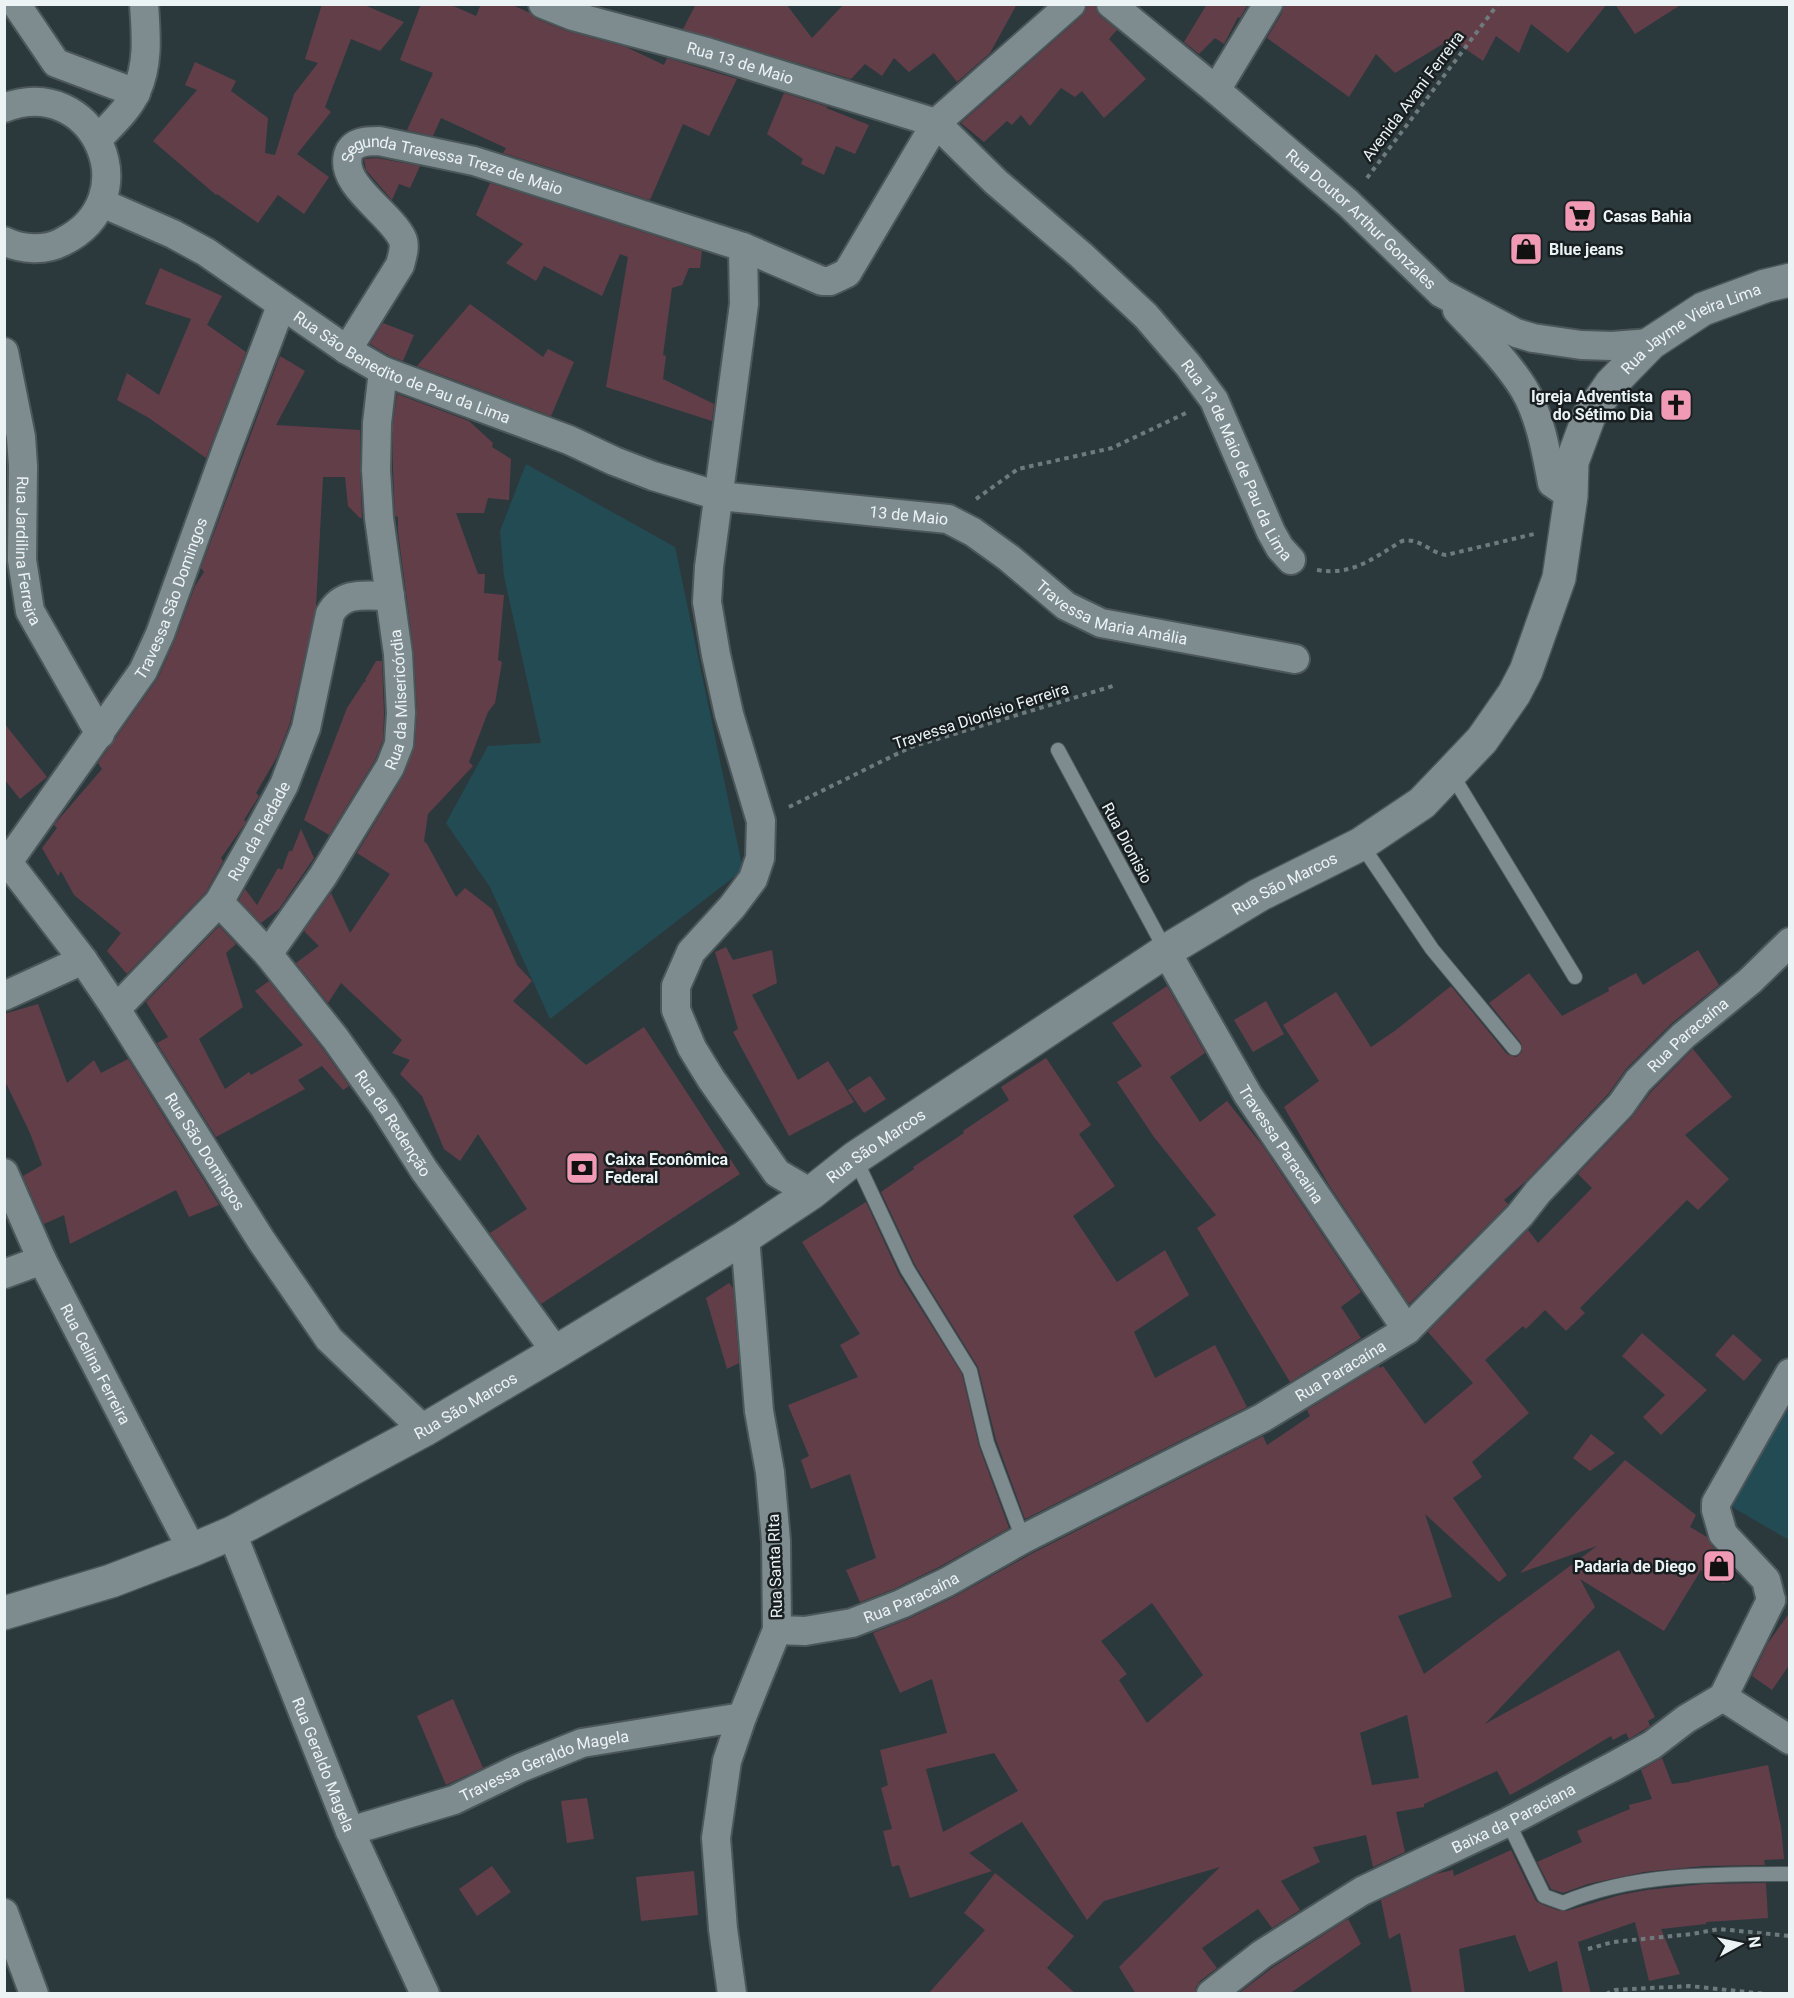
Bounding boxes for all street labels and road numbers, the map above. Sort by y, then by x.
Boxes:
street label: Avenida Avani Ferreira [1358,27,1468,165]
street label: Rua 13 de Maio [685,38,796,88]
street label: Segunda Travessa Treze de Maio [337,131,565,198]
street label: Rua Doutor Arthur Gonzales [1282,145,1441,293]
street label: Rua Jayme Vieira Lima [1617,279,1763,378]
street label: Rua São Benedito de Pau da Lima [290,307,513,427]
street label: Rua 13 de Maio de Pau da Lima [1177,355,1296,565]
street label: Rua Jardilina Ferreira [13,476,46,629]
street label: 13 de Maio [868,502,949,528]
street label: Travessa São Domingos [131,515,211,683]
street label: Travessa Maria Amália [1033,576,1189,648]
street label: Rua da Misericórdia [380,628,411,772]
street label: Travessa Dionísio Ferreira [891,679,1071,753]
street label: Rua da Piedade [224,778,294,884]
street label: Rua Dionisio [1098,799,1156,887]
street label: Rua São Marcos [1228,848,1340,919]
street label: Rua Paracaína [1643,993,1732,1076]
street label: Rua da Redenção [351,1066,435,1180]
street label: Travessa Paracaina [1235,1081,1328,1207]
street label: Rua São Domingos [161,1089,249,1214]
street label: Rua São Marcos [822,1104,929,1187]
street label: Rua Celina Ferreira [57,1300,135,1428]
street label: Rua Paracaína [1292,1336,1389,1405]
street label: Rua São Marcos [411,1368,520,1443]
street label: Rua Santa RIta [764,1513,786,1619]
street label: Rua Paracaína [861,1568,962,1627]
street label: Rua Geraldo Magela [288,1694,359,1835]
street label: Travessa Geraldo Magela [457,1726,630,1805]
street label: Baixa da Paraciana [1448,1779,1578,1857]

